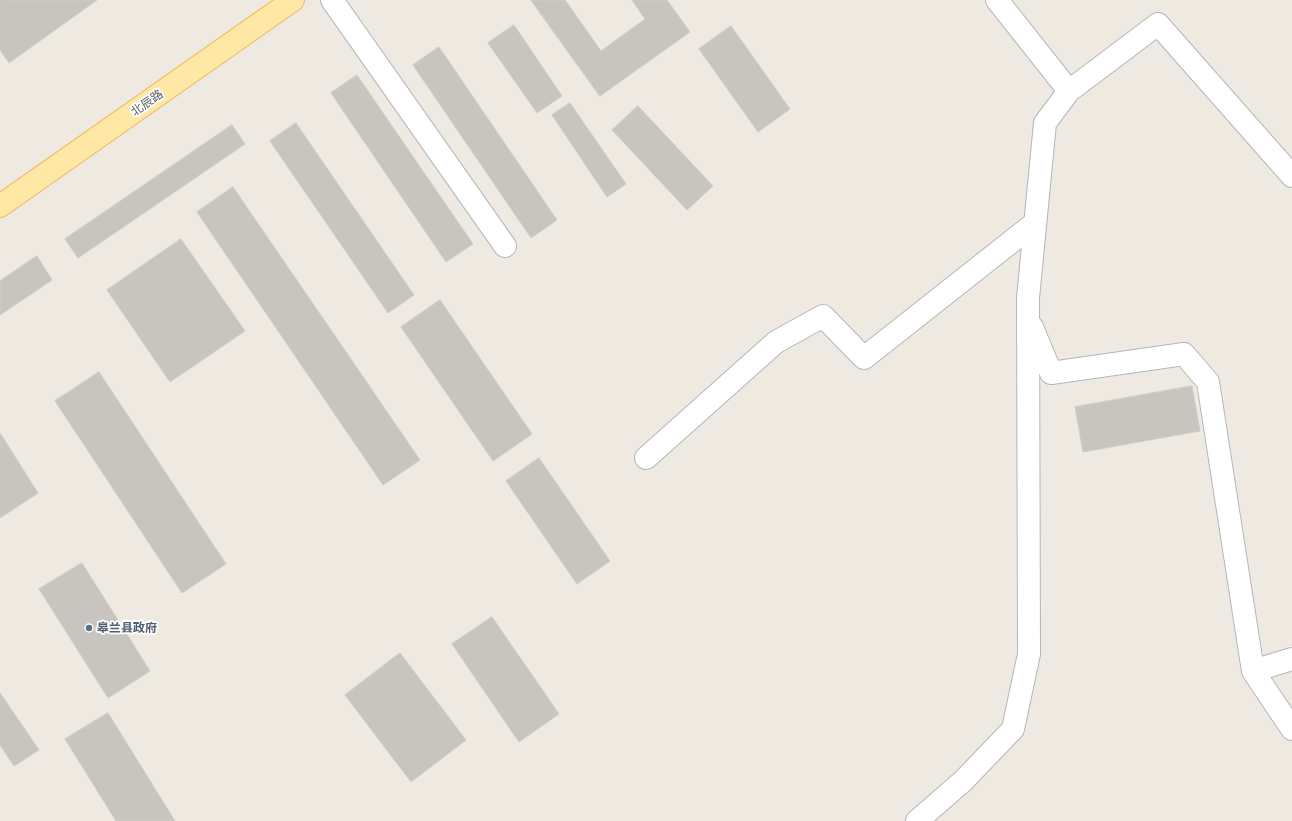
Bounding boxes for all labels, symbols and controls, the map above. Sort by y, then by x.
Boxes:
street label: 北辰路 [128,87,166,119]
place label: 皋兰县政府 [97,621,157,635]
marker: 皋兰县政府 [84,623,94,633]

